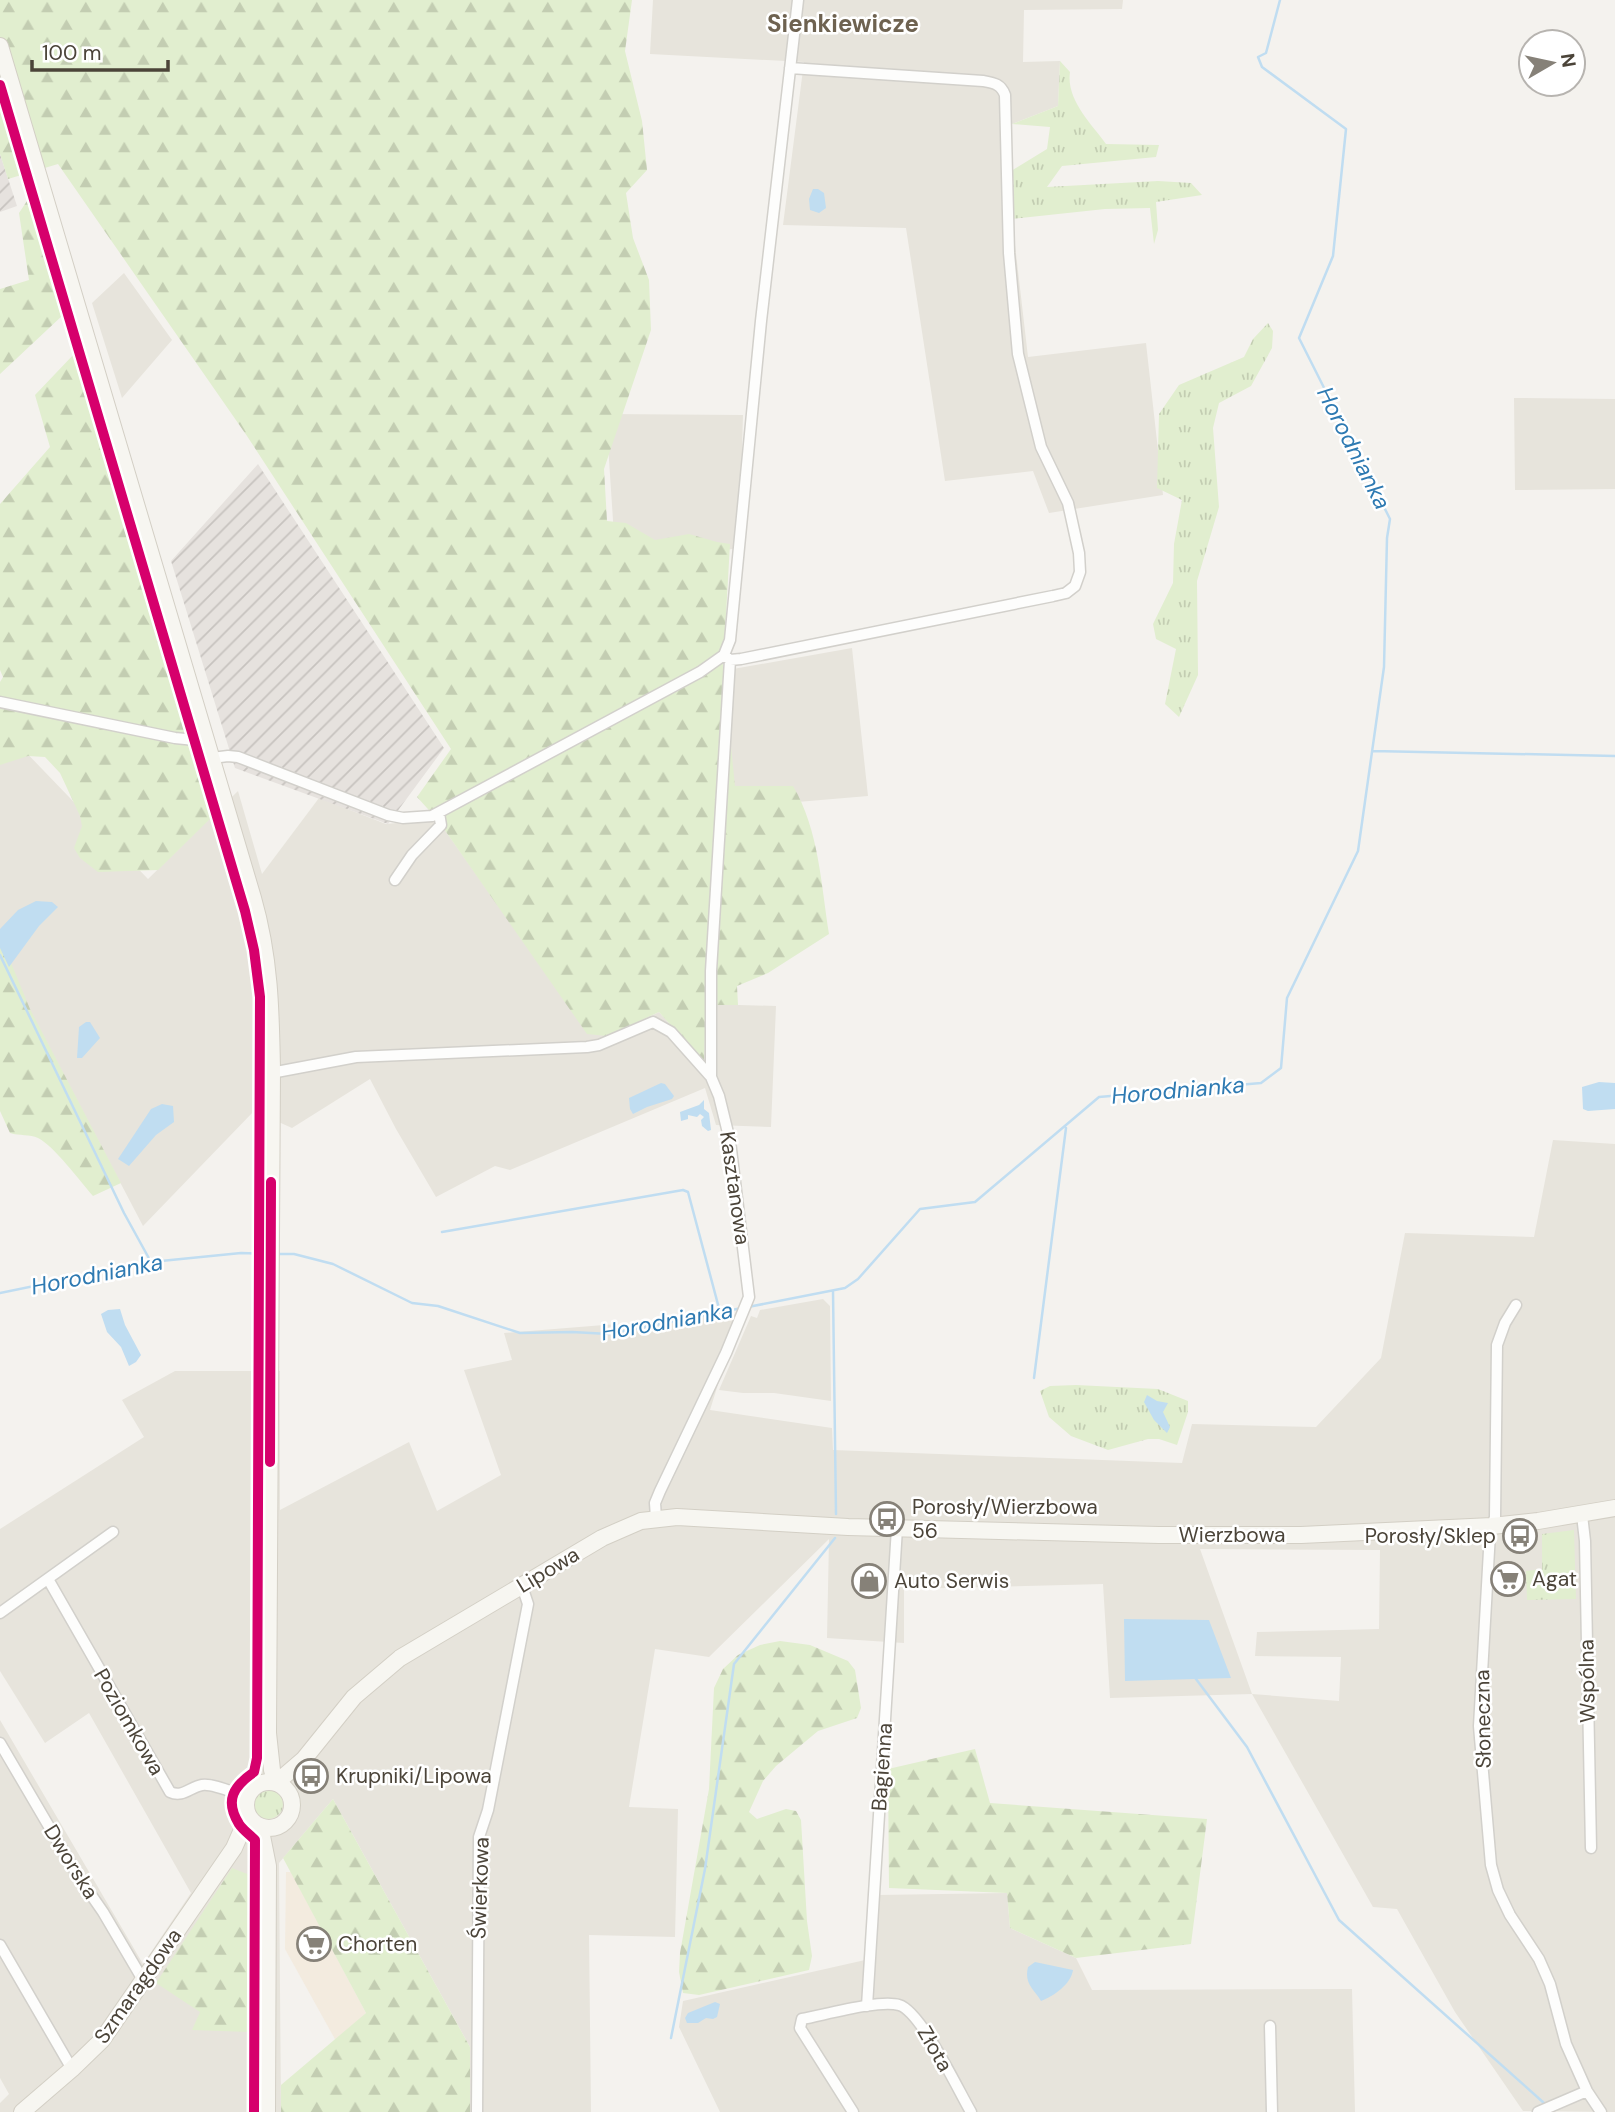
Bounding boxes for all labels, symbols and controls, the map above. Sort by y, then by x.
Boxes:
district label: Sienkiewicze [767,8,919,39]
scale bar [32,28,168,72]
north arrow [1517,28,1587,98]
text: 100 m [42,39,102,67]
text: N [1555,52,1582,69]
water label: Horodnianka [1310,381,1398,515]
water label: Horodnianka [1110,1069,1246,1111]
street label: Kasztanowa [713,1129,757,1247]
water label: Horodnianka [28,1246,166,1302]
water label: Horodnianka [598,1295,736,1347]
place label: Porosły/Wierzbowa 56 [912,1493,1098,1545]
bus stop icon: Porosły/Wierzbowa 56 [868,1500,906,1538]
bus stop icon: Porosły/Sklep [1501,1517,1539,1555]
street label: Wierzbowa [1179,1521,1285,1549]
place label: Porosły/Sklep [1365,1522,1496,1550]
street label: Lipowa [511,1540,585,1600]
supermarket icon: Agat [1489,1560,1527,1598]
shop icon: Auto Serwis [850,1562,888,1600]
place label: Agat [1532,1565,1577,1593]
place label: Auto Serwis [894,1567,1009,1595]
street label: Wspólna [1572,1639,1602,1723]
street label: Poziomkowa [87,1664,171,1780]
street label: Słoneczna [1468,1669,1498,1769]
street label: Bagienna [865,1722,899,1812]
bus stop icon: Krupniki/Lipowa [292,1757,330,1795]
place label: Krupniki/Lipowa [336,1762,492,1790]
street label: Dworska [37,1819,105,1905]
street label: Świerkowa [464,1837,496,1939]
street label: Szmaragdowa [88,1923,188,2049]
supermarket icon: Chorten [295,1925,333,1963]
place label: Chorten [338,1930,417,1958]
street label: Złota [911,2021,959,2077]

